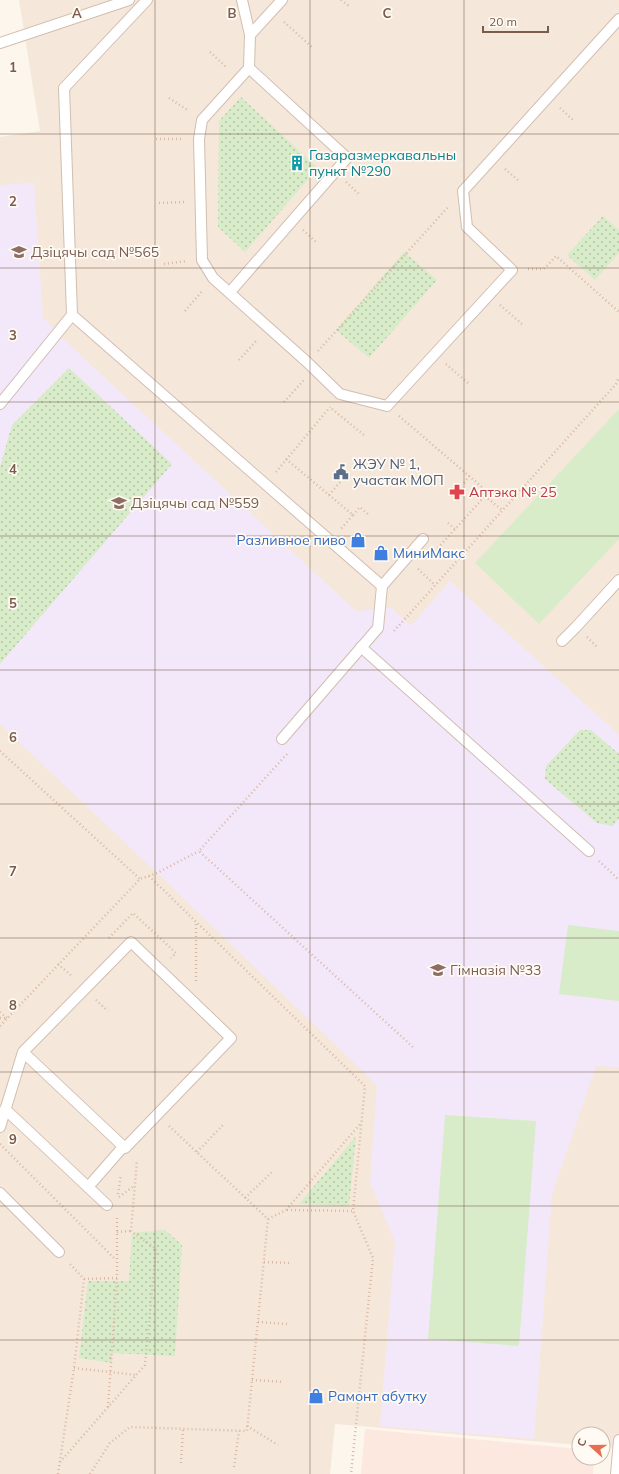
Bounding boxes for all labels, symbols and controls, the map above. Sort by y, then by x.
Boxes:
text: A [72,5,82,21]
text: B [228,5,237,21]
text: C [383,5,392,21]
scale bar [483,8,548,34]
text: 20 m [489,14,517,29]
text: 1 [9,59,17,75]
place label: Газаразмеркавальны пункт №290 [309,146,456,180]
building icon: Газаразмеркавальны пункт №290 [288,154,306,172]
text: 2 [9,193,17,209]
school or university icon: Дзіцячы сад №565 [10,243,28,261]
place label: Дзіцячы сад №565 [31,243,159,261]
text: 3 [9,327,17,343]
place label: ЖЭУ № 1, участак МОП [353,455,444,489]
text: 4 [9,461,17,477]
public building icon: ЖЭУ № 1, участак МОП [332,463,350,481]
pharmacy icon: Аптэка № 25 [448,483,466,501]
place label: Аптэка № 25 [469,483,557,501]
school or university icon: Дзіцячы сад №559 [110,494,128,512]
place label: Дзіцячы сад №559 [131,494,259,512]
place label: Разливное пиво [237,531,346,549]
shop icon: Разливное пиво [349,531,367,549]
shop icon: МиниМакс [372,544,390,562]
place label: МиниМакс [393,544,465,562]
text: 5 [9,595,17,611]
text: 6 [9,729,17,745]
text: 7 [9,863,17,879]
school or university icon: Гімназія №33 [429,961,447,979]
place label: Гімназія №33 [450,961,542,979]
text: 8 [9,997,17,1013]
text: 9 [9,1131,17,1147]
shop icon: Рамонт абутку [307,1387,325,1405]
place label: Рамонт абутку [328,1387,428,1405]
north arrow [571,1426,611,1466]
text: С [574,1436,590,1448]

